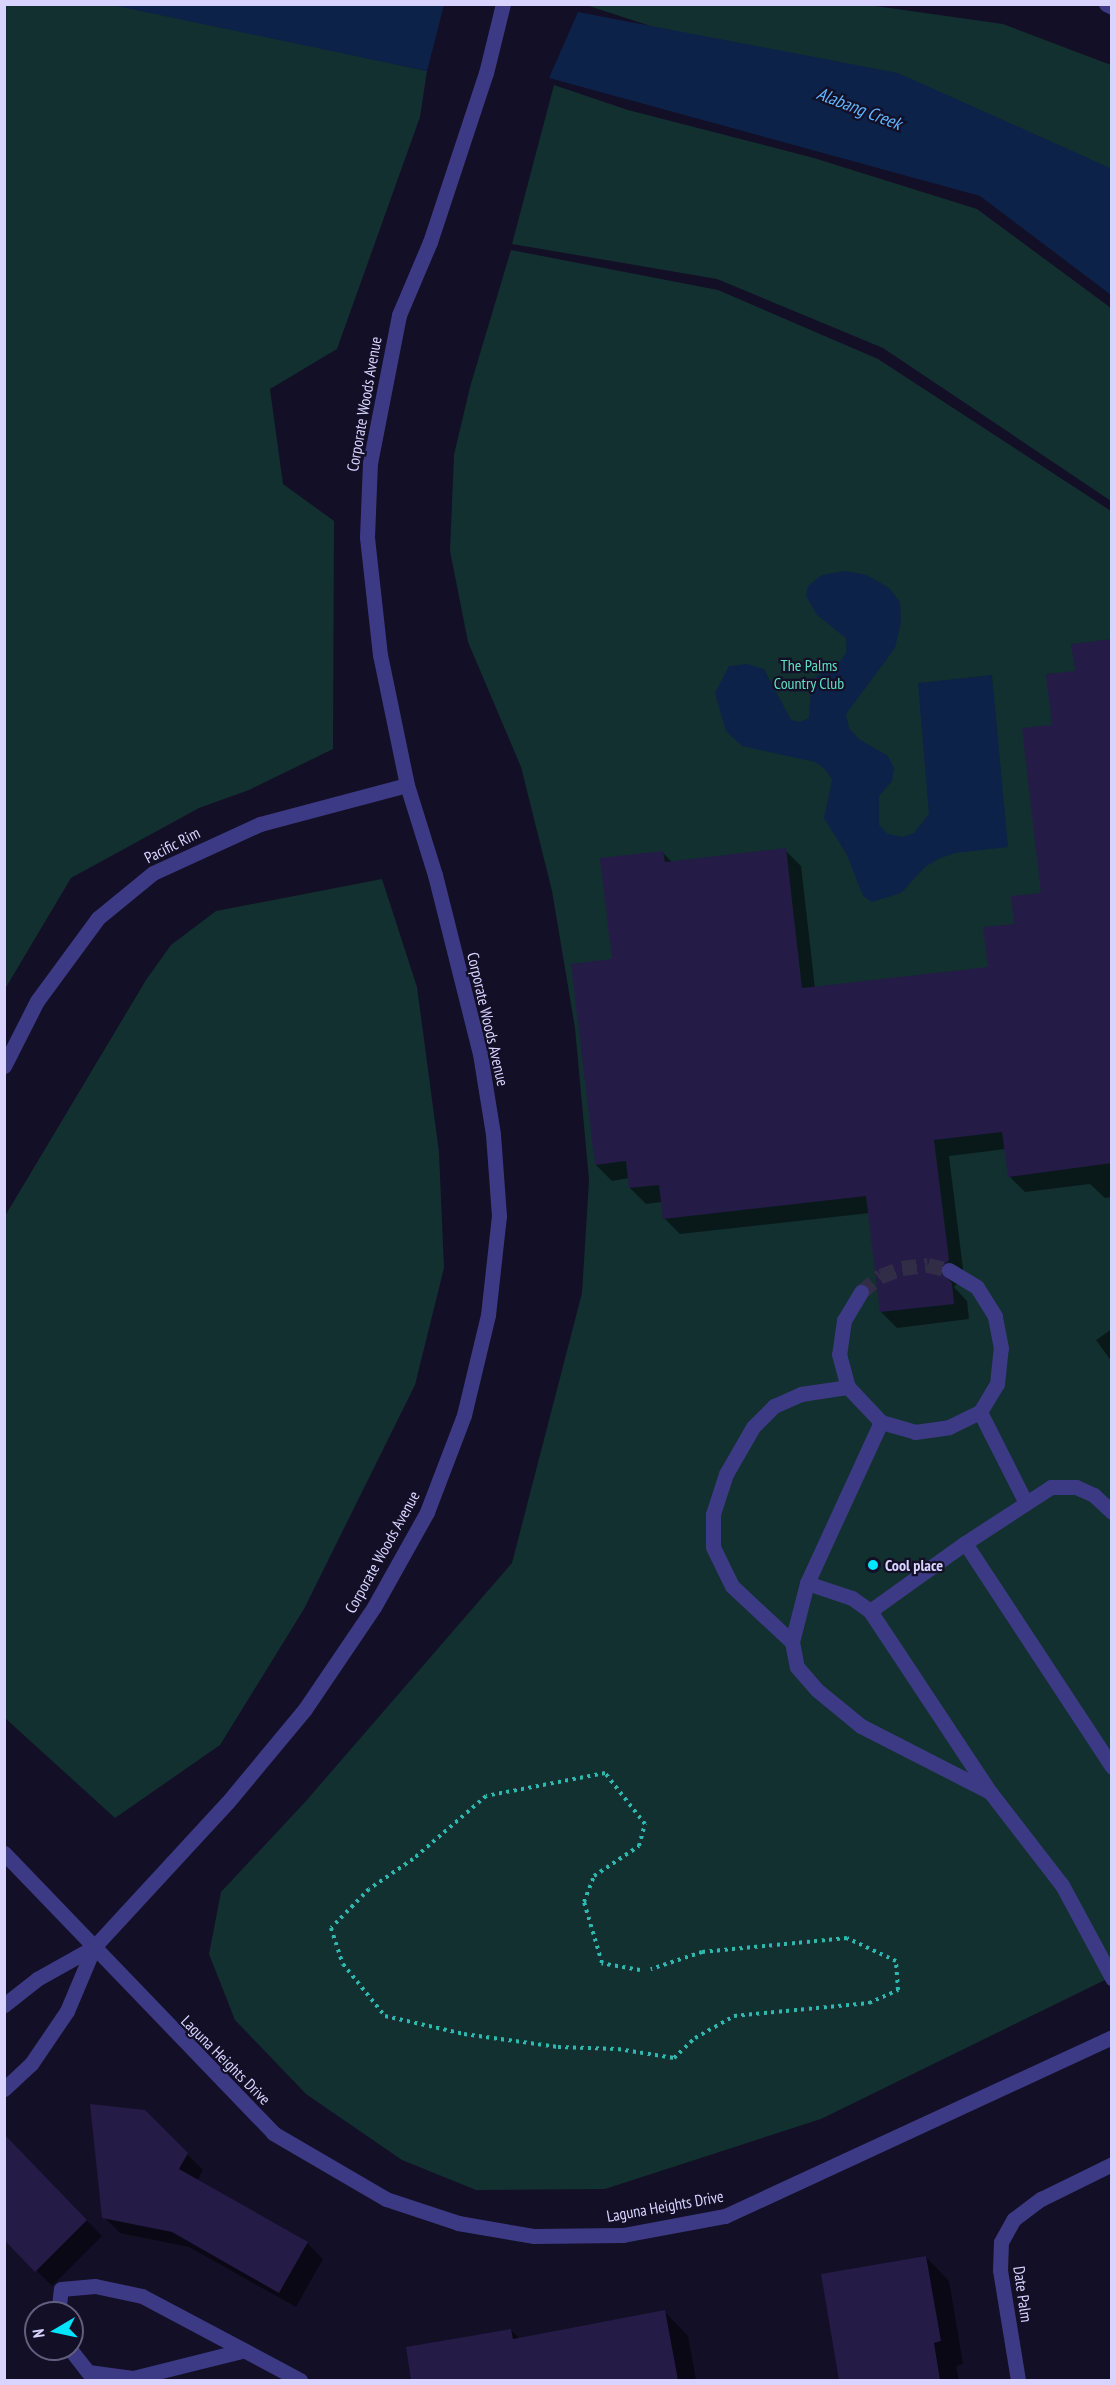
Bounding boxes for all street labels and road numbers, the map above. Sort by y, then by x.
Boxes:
street label: Corporate Woods Avenue [343,335,385,473]
street label: Pacific Rim [141,823,203,867]
street label: Corporate Woods Avenue [463,950,513,1088]
street label: Corporate Woods Avenue [340,1487,424,1617]
street label: Laguna Heights Drive [177,2011,275,2109]
street label: Laguna Heights Drive [605,2186,725,2226]
street label: Date Palm [1010,2265,1036,2323]

